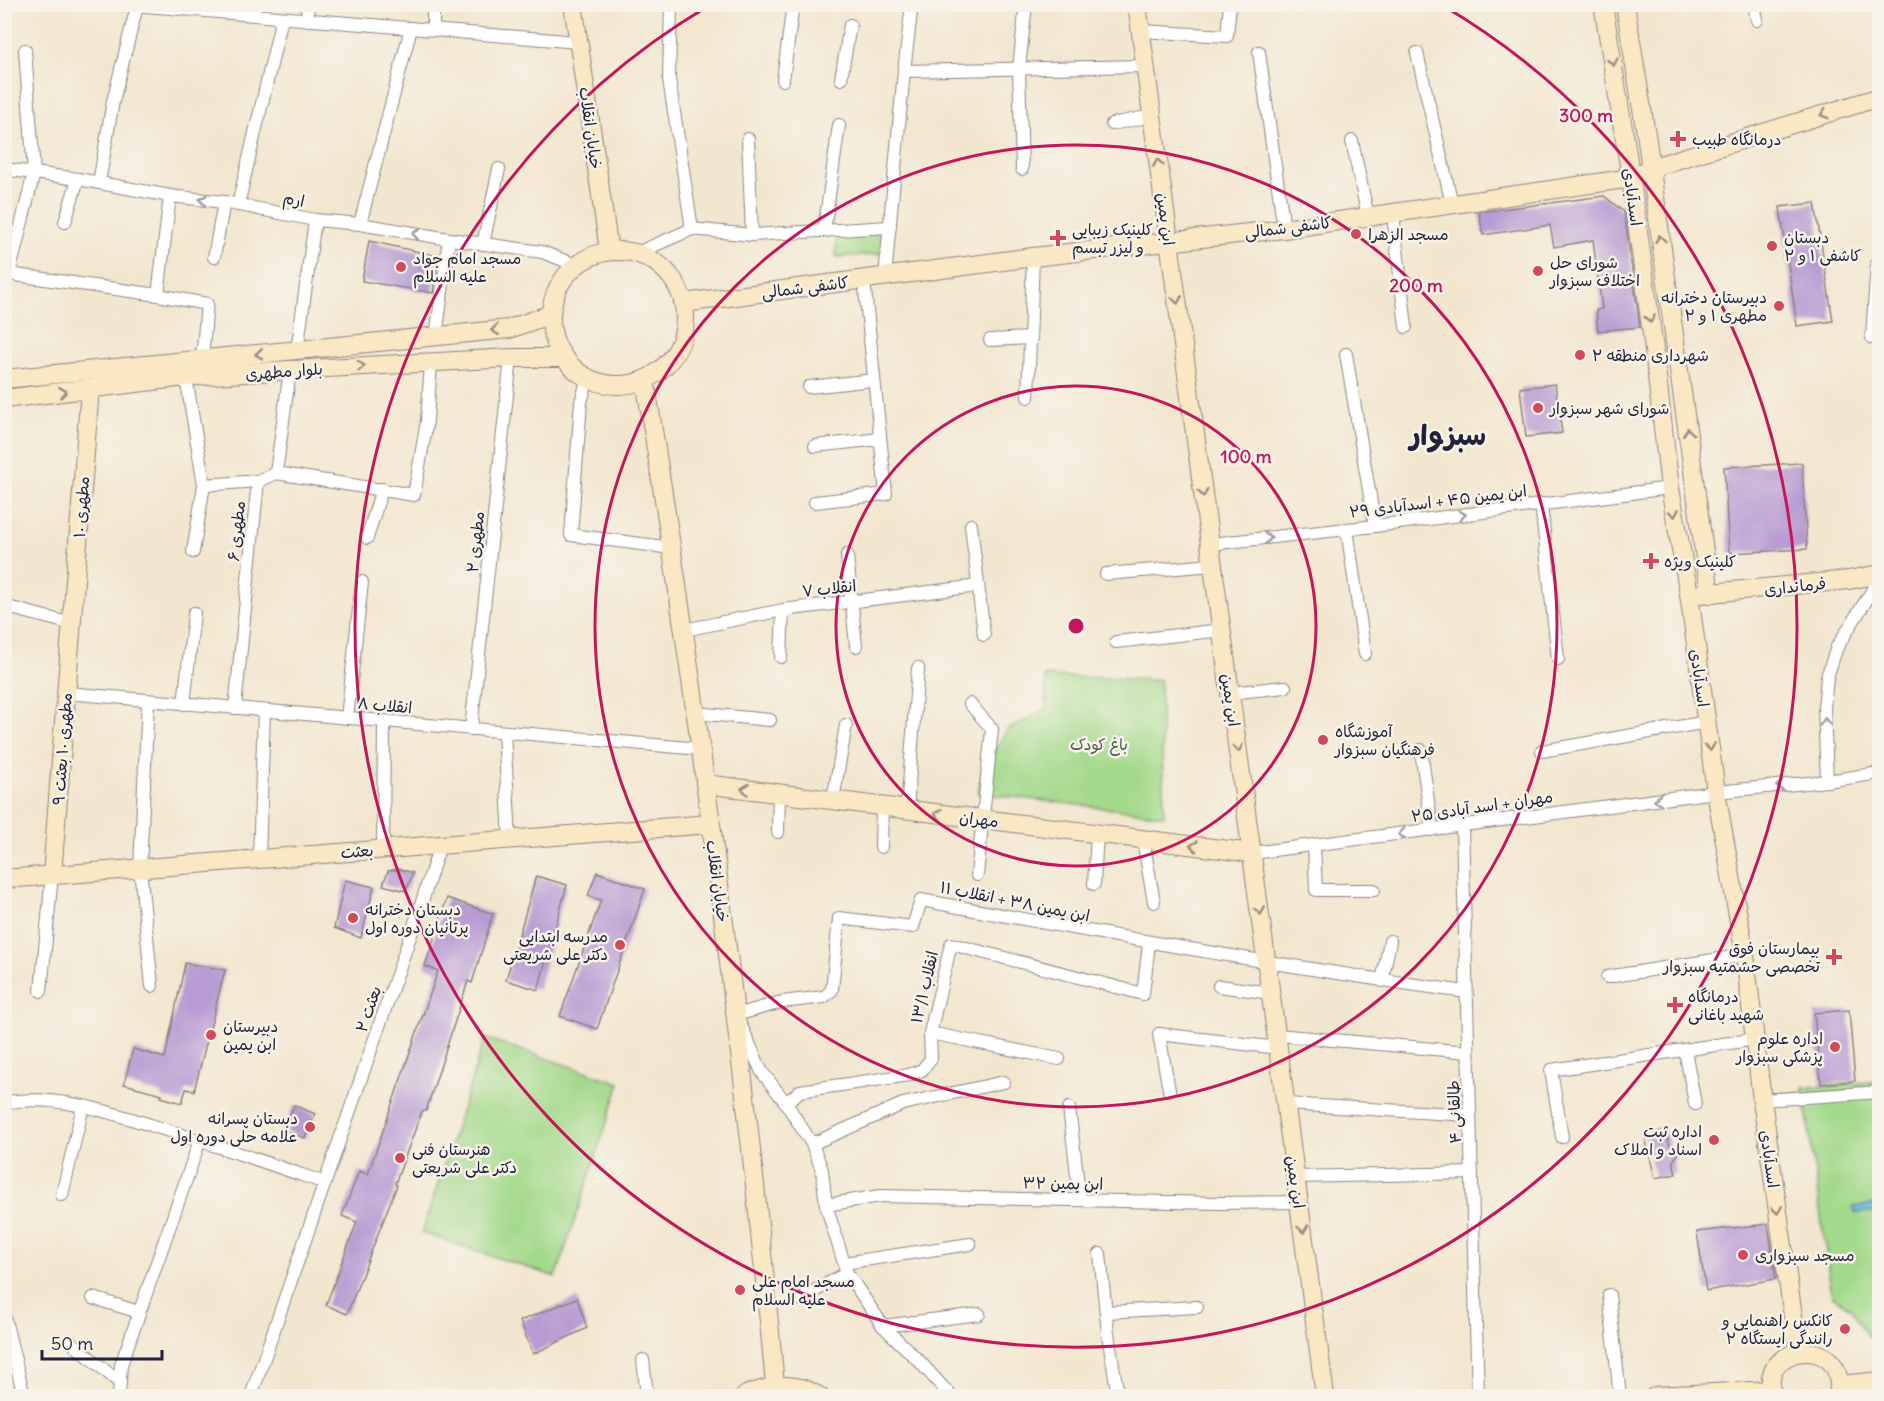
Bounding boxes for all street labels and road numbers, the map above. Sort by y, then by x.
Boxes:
street label: خیابان انقلاب [575,86,607,170]
street label: اسدآبادی [1619,167,1647,227]
street label: ارم [281,187,307,214]
street label: ابن یمین [1153,191,1179,247]
street label: کاشفی شمالی [1243,212,1333,243]
street label: کاشفی شمالی [760,272,850,303]
street label: بلوار مطهری [245,358,324,385]
street label: مطهری ۱۰ [69,475,93,539]
street label: ابن یمین ۴۵ + اسدآبادی ۲۹ [1348,480,1528,522]
street label: مطهری ۶ [223,500,249,562]
street label: مطهری ۲ [462,510,488,574]
street label: فرمانداری [1763,573,1827,599]
street label: انقلاب ۷ [801,575,857,601]
street label: اسدآبادی [1686,648,1714,708]
street label: ابن یمین [1217,672,1245,728]
street label: مطهری ۱۰ بعثت ۹ [48,692,76,806]
street label: انقلاب ۸ [357,693,413,717]
street label: مهران + اسد آبادی ۲۵ [1410,786,1554,826]
street label: مهران [958,807,1000,831]
street label: خیابان انقلاب [702,839,734,923]
street label: بعثت [340,840,374,862]
street label: ابن یمین ۳۸ + انقلاب ۱۱ [938,877,1092,925]
street label: انقلاب ۱۳/۱ [906,949,942,1025]
street label: بعثت ۲ [351,983,385,1035]
street label: طالقانی ۴ [1443,1080,1466,1144]
street label: اسدآبادی [1756,1129,1784,1189]
street label: ابن یمین [1282,1154,1310,1210]
street label: ابن یمین ۳۲ [1022,1172,1104,1194]

